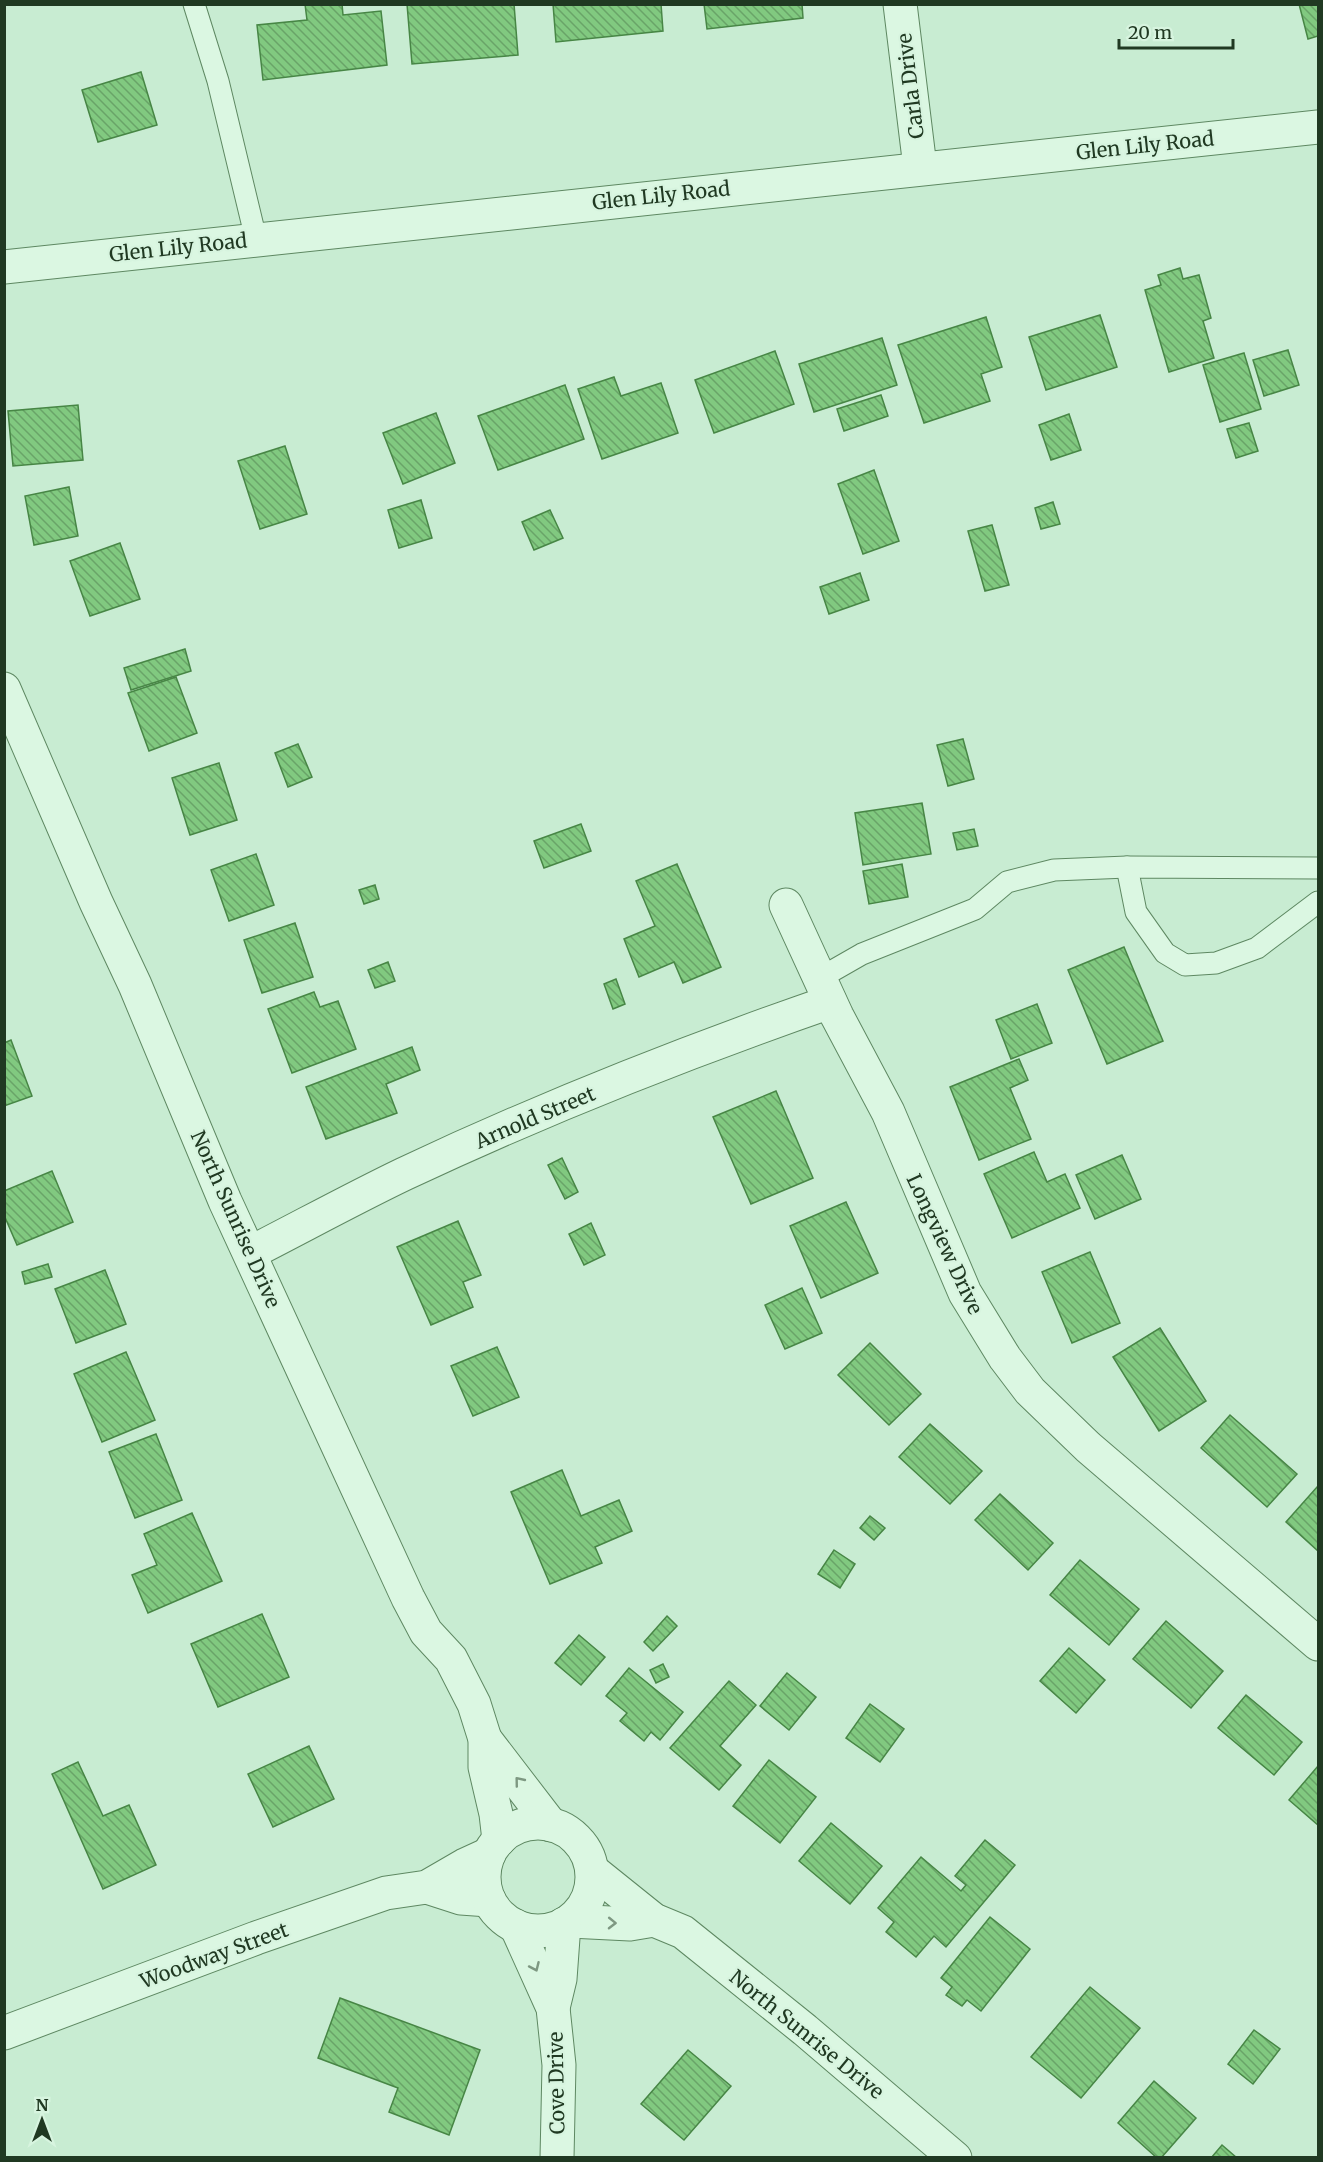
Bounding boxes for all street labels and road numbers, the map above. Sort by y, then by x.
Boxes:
street label: Carla Drive [891,32,929,140]
street label: Glen Lily Road [1075,125,1215,165]
street label: Glen Lily Road [591,175,731,215]
street label: Glen Lily Road [108,227,248,267]
street label: Arnold Street [470,1080,599,1154]
street label: North Sunrise Drive [186,1126,286,1312]
street label: Longview Drive [902,1170,988,1318]
street label: Woodway Street [135,1916,292,1994]
street label: North Sunrise Drive [725,1964,889,2104]
street label: Cove Drive [543,2031,569,2135]

